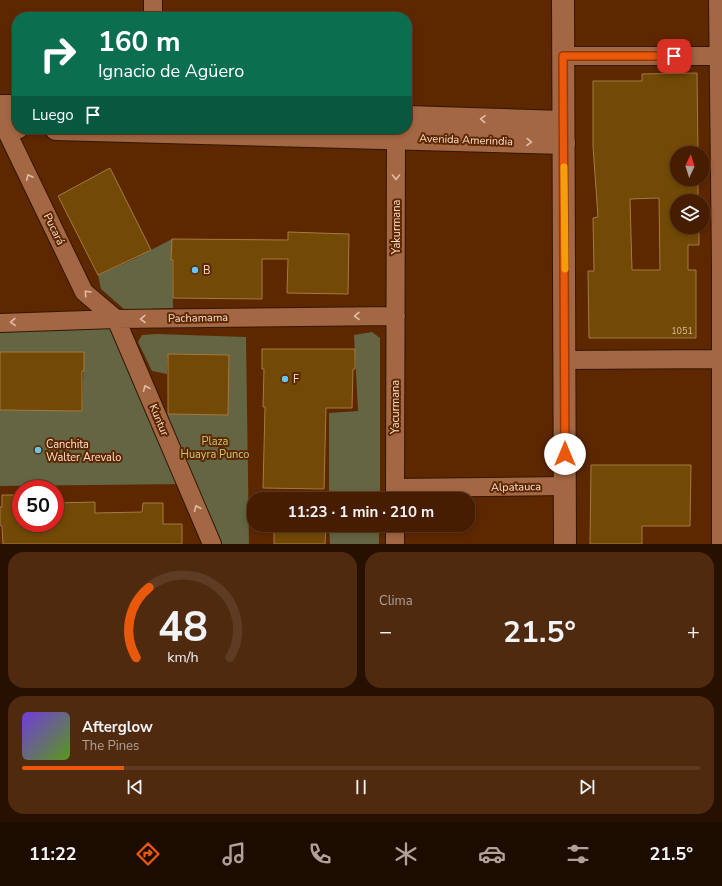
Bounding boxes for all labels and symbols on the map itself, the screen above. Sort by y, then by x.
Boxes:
pin [657,39,691,73]
one-way arrow [480,115,486,123]
street label: Avenida Amerindia [419,131,513,149]
one-way arrow [526,138,532,146]
north arrow [670,146,710,186]
one-way arrow [26,174,34,182]
one-way arrow [392,174,400,180]
street label: Yakurmana [389,200,404,255]
street label: Pucará [40,211,68,248]
place label: B [203,263,210,278]
marker: B [190,265,200,275]
one-way arrow [84,290,91,298]
street label: Pachamama [168,310,228,326]
one-way arrow [354,312,360,320]
one-way arrow [140,315,146,323]
one-way arrow [10,318,16,327]
house number: 1051 [671,325,693,337]
place label: F [293,372,299,387]
marker: F [280,374,290,384]
street label: Yacurmana [388,380,403,435]
one-way arrow [143,385,151,393]
street label: Kuntur [146,402,172,438]
position arrow [544,433,586,475]
park label: Plaza Huayra Punco [181,434,249,462]
place label: Canchita Walter Arevalo [46,437,121,465]
marker: Canchita Walter Arevalo [33,445,43,455]
street label: Alpatauca [491,479,541,495]
speed limit sign: 50 [12,480,64,532]
one-way arrow [193,505,201,512]

